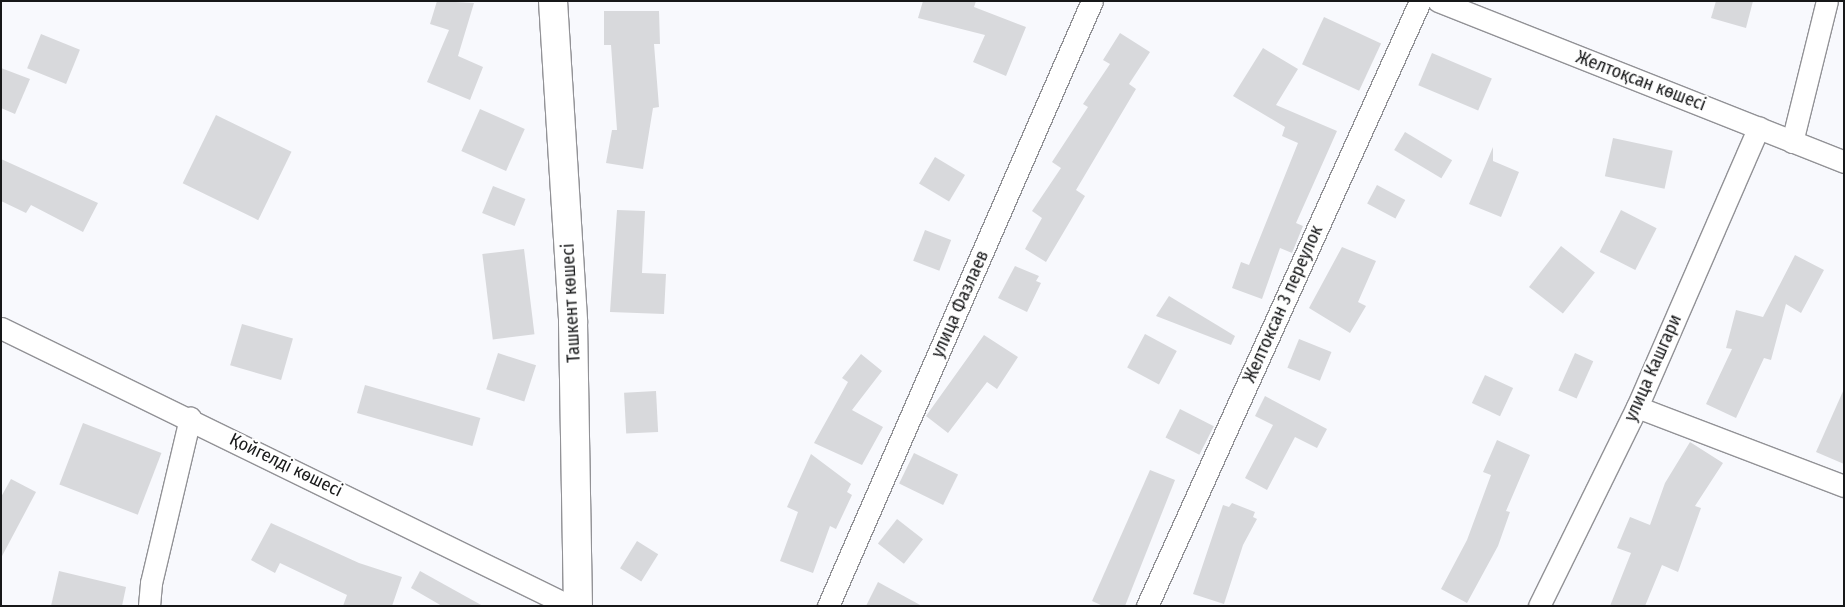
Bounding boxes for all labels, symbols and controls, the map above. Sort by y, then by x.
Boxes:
street label: Желтоқсан көшесі [1573,46,1709,116]
street label: Желтоксан 3 переулок [1239,222,1327,386]
street label: Ташкент көшесі [557,243,585,363]
street label: улица Фазлаев [927,247,993,361]
street label: улица Кашгари [1620,311,1686,425]
street label: Қойгелді көшесі [226,428,346,502]

